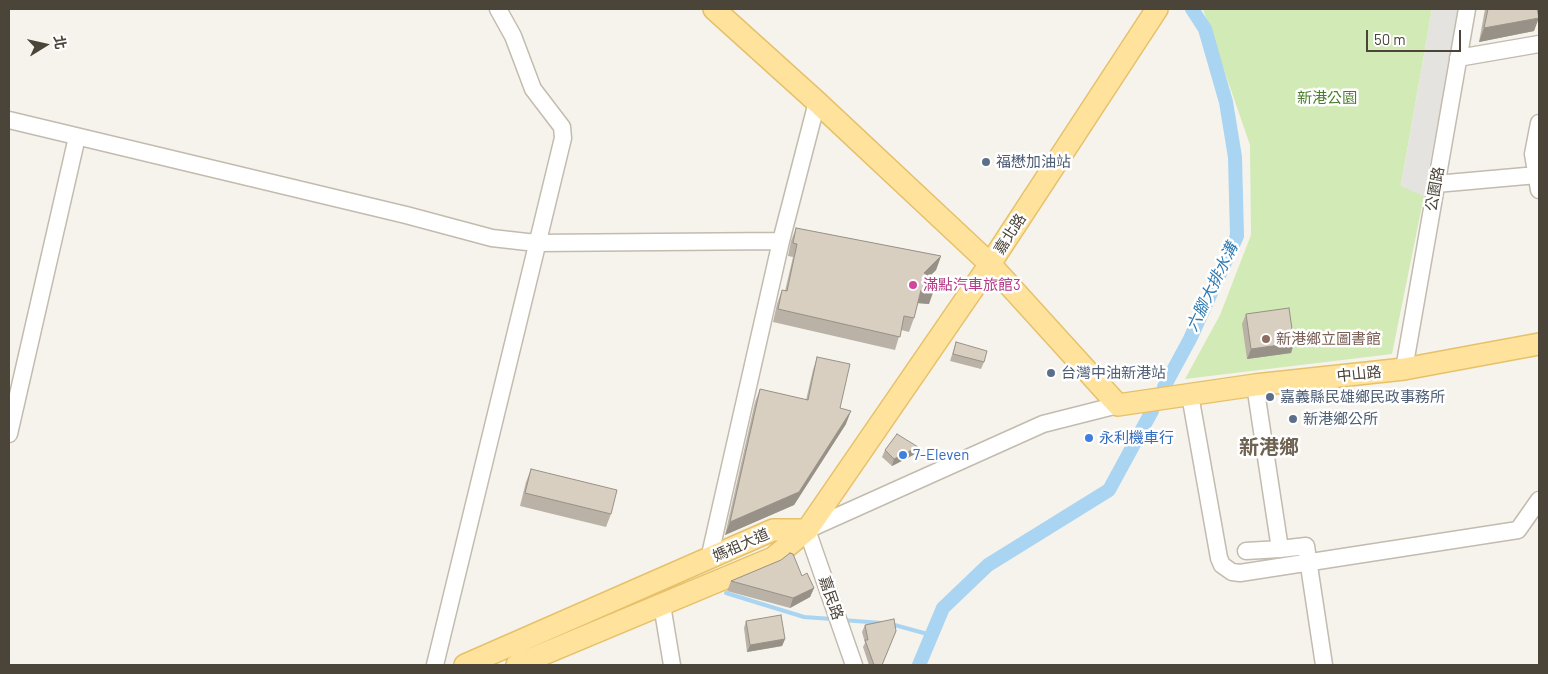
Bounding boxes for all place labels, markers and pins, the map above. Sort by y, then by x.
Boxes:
place label: 福懋加油站 [996,153,1071,171]
marker: 福懋加油站 [980,156,992,168]
place label: 滿點汽車旅館3 [923,276,1021,294]
marker: 滿點汽車旅館3 [907,279,919,291]
place label: 新港鄉立圖書館 [1276,330,1381,348]
marker: 新港鄉立圖書館 [1260,333,1272,345]
place label: 台灣中油新港站 [1061,364,1166,382]
marker: 台灣中油新港站 [1045,367,1057,379]
place label: 嘉義縣民雄鄉民政事務所 [1280,388,1445,406]
marker: 嘉義縣民雄鄉民政事務所 [1264,391,1276,403]
place label: 新港鄉公所 [1303,410,1378,428]
marker: 新港鄉公所 [1287,413,1299,425]
place label: 永利機車行 [1099,429,1174,447]
marker: 永利機車行 [1083,432,1095,444]
place label: 7-Eleven [913,446,969,464]
marker: 7-Eleven [897,449,909,461]

